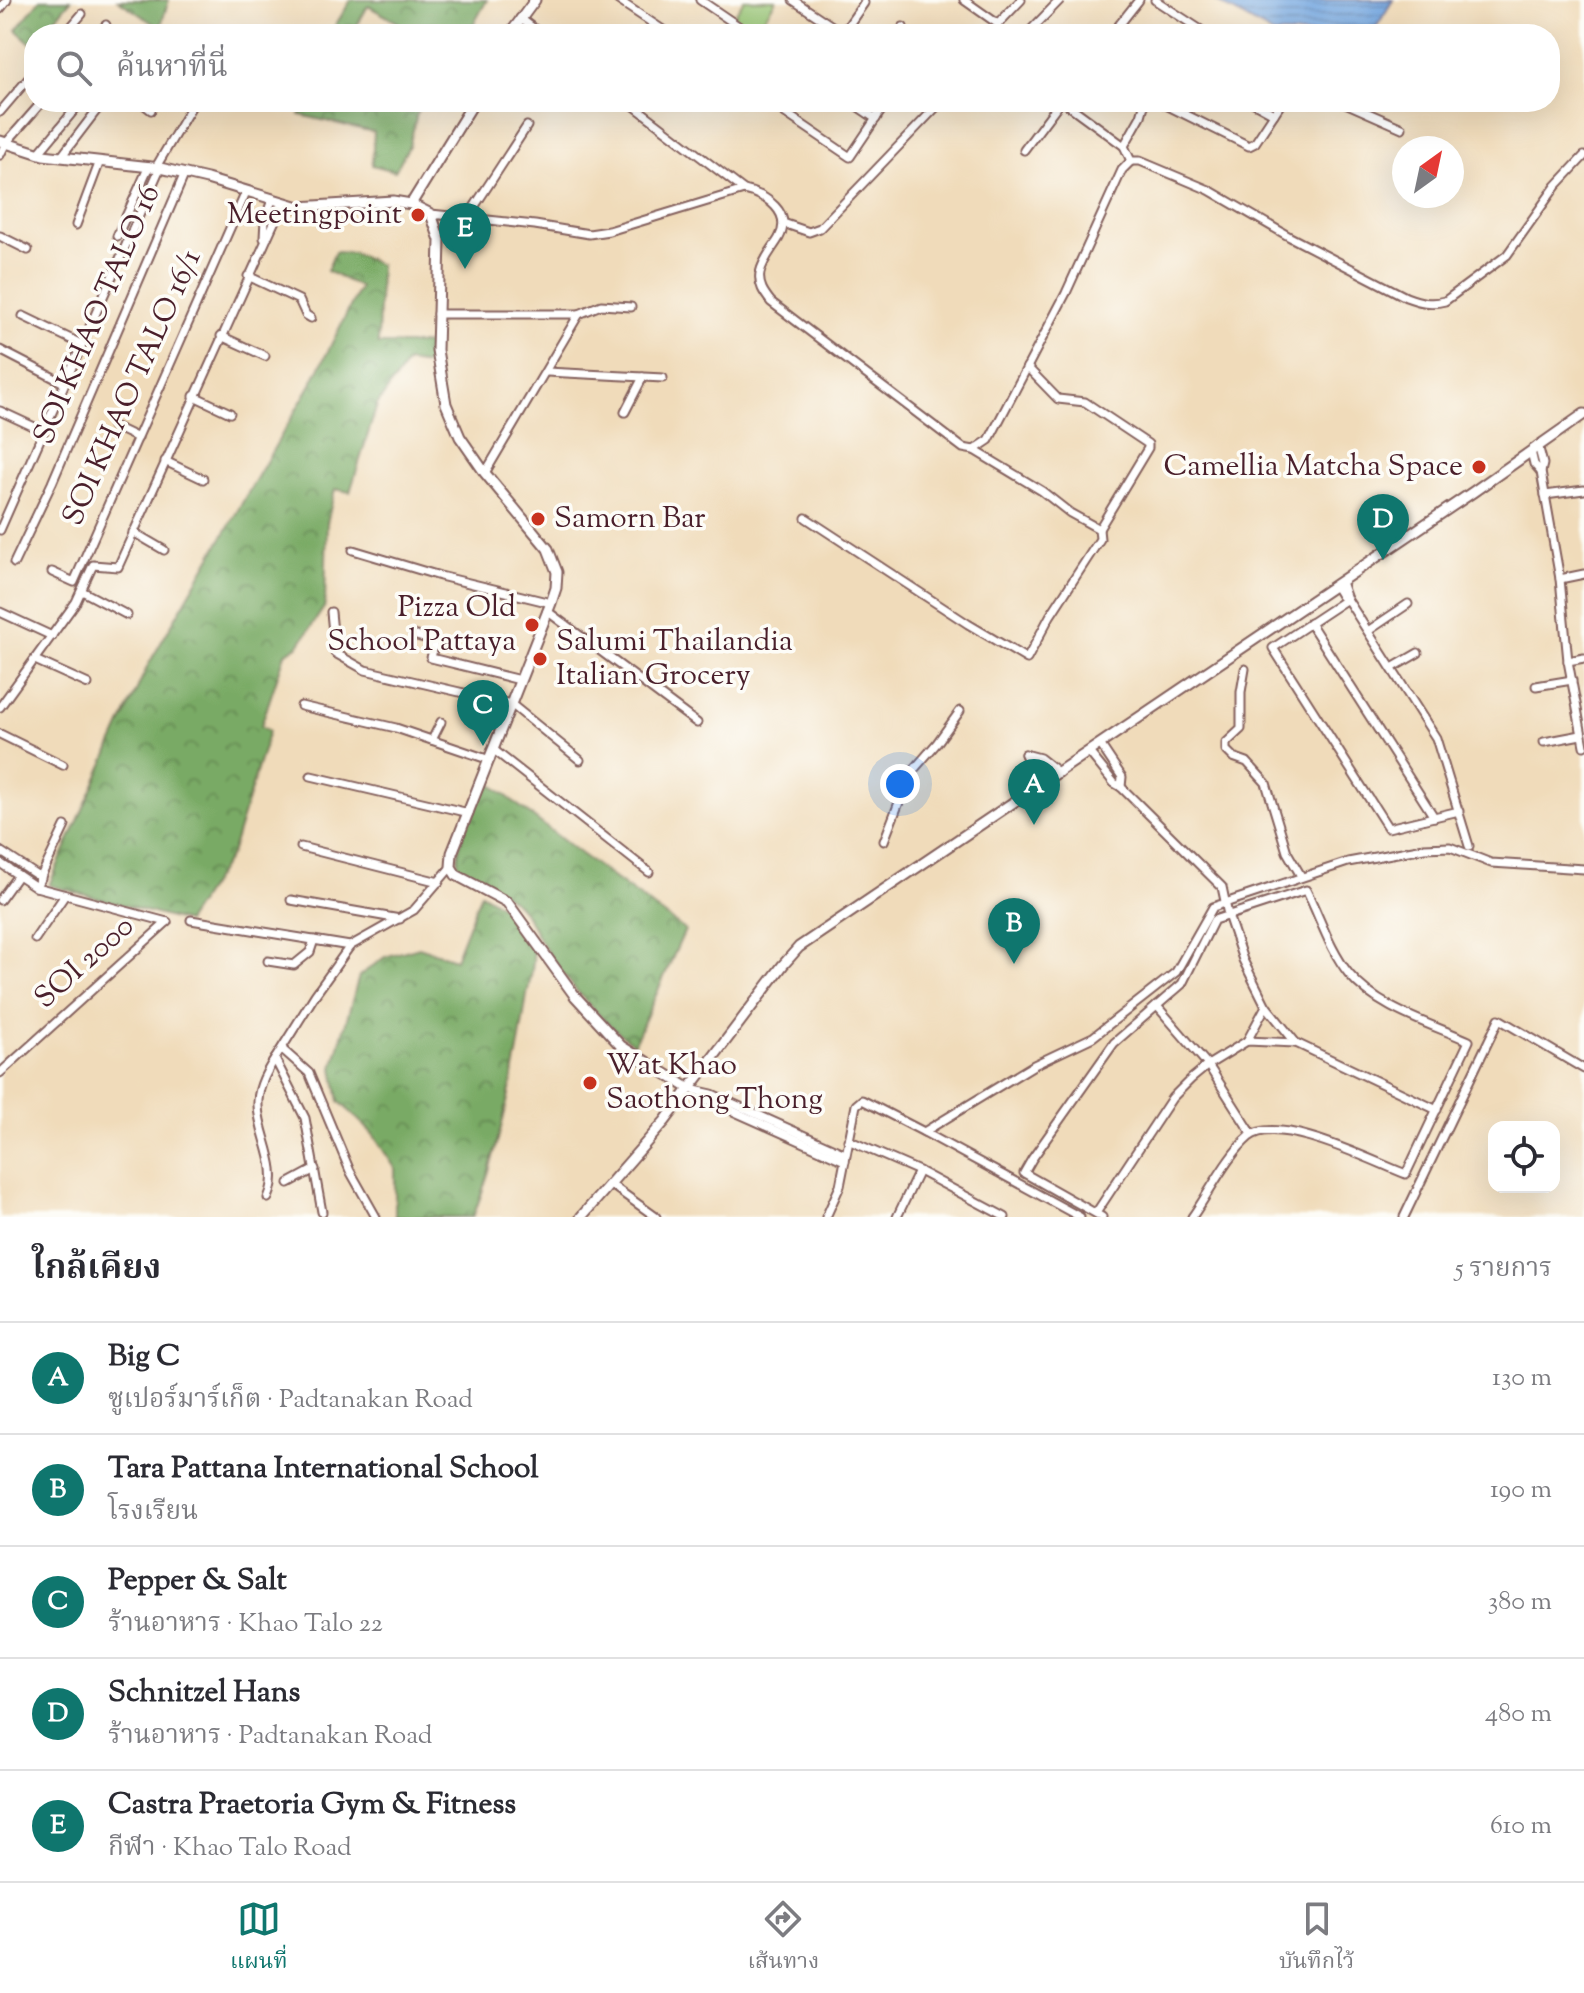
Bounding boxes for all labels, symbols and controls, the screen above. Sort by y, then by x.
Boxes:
search box [24,24,1560,112]
icon: search [52,46,96,90]
text: ค้นหาที่นี่ [116,47,228,90]
north arrow [1392,136,1464,208]
street label: SOI KHAO TALO 16 [24,179,172,451]
place label: Meetingpoint [227,194,402,237]
pin: E [439,203,491,269]
marker: Meetingpoint [409,206,427,224]
street label: SOI KHAO TALO 16/1 [53,243,213,533]
place label: Camellia Matcha Space [1164,446,1463,489]
marker: Camellia Matcha Space [1470,458,1488,476]
pin: D [1357,494,1409,560]
place label: Samorn Bar [554,498,706,541]
marker: Samorn Bar [529,510,547,528]
place label: Pizza Old School Pattaya [327,587,516,664]
marker: Pizza Old School Pattaya [523,616,541,634]
place label: Salumi Thailandia Italian Grocery [556,621,793,698]
marker: Salumi Thailandia Italian Grocery [531,650,549,668]
pin: C [457,680,509,746]
pin: A [1008,759,1060,825]
your location [880,764,920,804]
pin: B [988,898,1040,964]
street label: SOI 2000 [26,906,144,1020]
place label: Wat Khao Saothong Thong [606,1045,823,1122]
marker: Wat Khao Saothong Thong [581,1074,599,1092]
map controls [1488,1121,1560,1193]
button: locate [1488,1121,1560,1193]
text: ใกล้เคียง [32,1245,161,1294]
text: 5 รายการ [1455,1251,1552,1288]
text: Big C [108,1336,181,1379]
text: A [47,1360,69,1397]
text: 130 m [1492,1360,1552,1397]
text: ซูเปอร์มาร์เก็ต · Padtanakan Road [108,1382,473,1419]
text: Tara Pattana International School [108,1448,539,1491]
text: B [50,1472,66,1509]
text: 190 m [1490,1472,1552,1509]
text: โรงเรียน [108,1494,198,1531]
text: Pepper & Salt [108,1560,287,1603]
text: C [48,1584,68,1621]
text: 380 m [1488,1584,1552,1621]
text: ร้านอาหาร · Khao Talo 22 [108,1606,383,1643]
text: Schnitzel Hans [108,1672,300,1715]
text: D [48,1696,68,1733]
text: 480 m [1485,1696,1552,1733]
text: ร้านอาหาร · Padtanakan Road [108,1718,433,1755]
text: Castra Praetoria Gym & Fitness [108,1784,516,1827]
text: E [50,1808,66,1845]
text: 610 m [1490,1808,1552,1845]
text: กีฬา · Khao Talo Road [108,1830,352,1867]
tab: แผนที่ [230,1897,288,1980]
tab: เส้นทาง [748,1897,819,1980]
tab: บันทึกไว้ [1279,1897,1354,1980]

